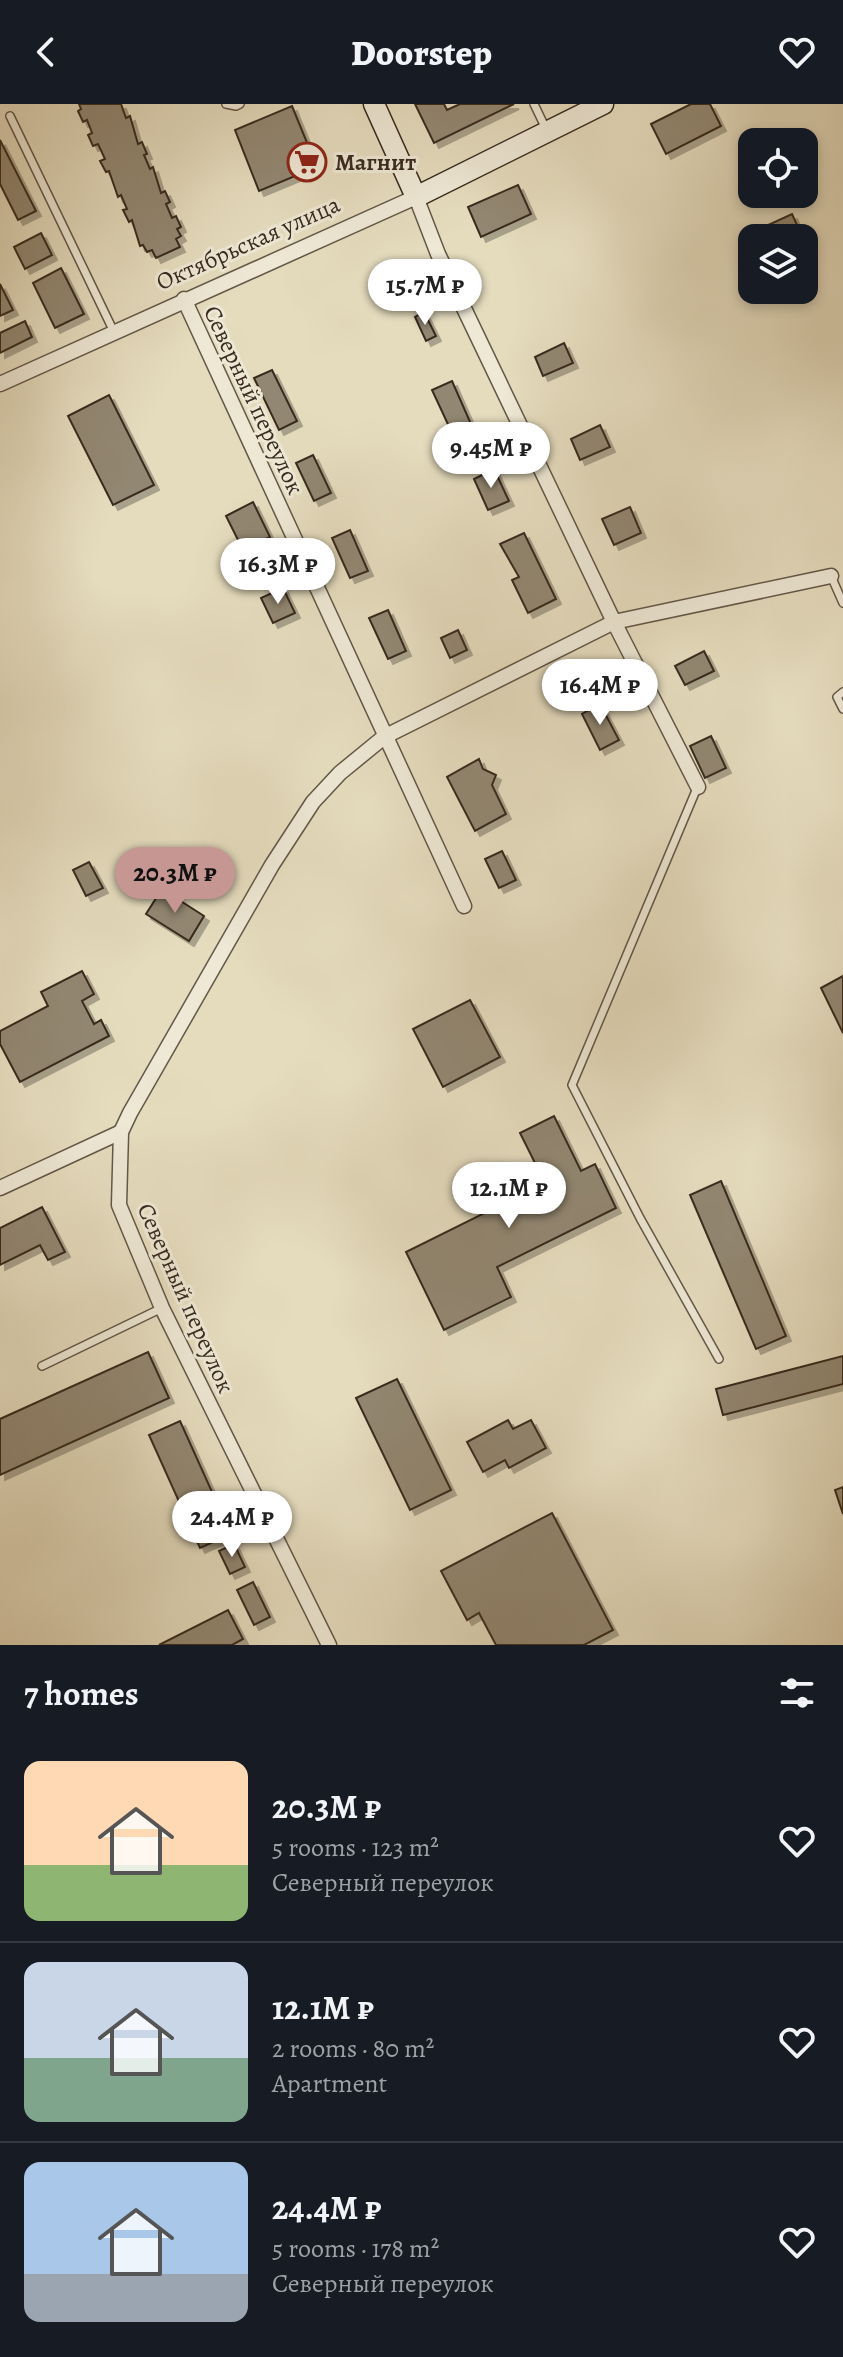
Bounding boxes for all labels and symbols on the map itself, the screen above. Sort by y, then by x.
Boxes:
supermarket icon: Магнит [286,141,328,183]
place label: Магнит [335,146,416,178]
street label: Октябрьская улица [151,188,345,298]
pin: 15.7M ₽ [351,259,499,327]
street label: Северный переулок [196,300,312,500]
pin: 9.45M ₽ [417,422,565,490]
pin: 16.3M ₽ [204,538,352,606]
pin: 16.4M ₽ [526,659,674,727]
pin: 20.3M ₽ [101,847,249,915]
pin: 12.1M ₽ [435,1162,583,1230]
street label: Северный переулок [130,1198,242,1398]
pin: 24.4M ₽ [158,1491,306,1559]

